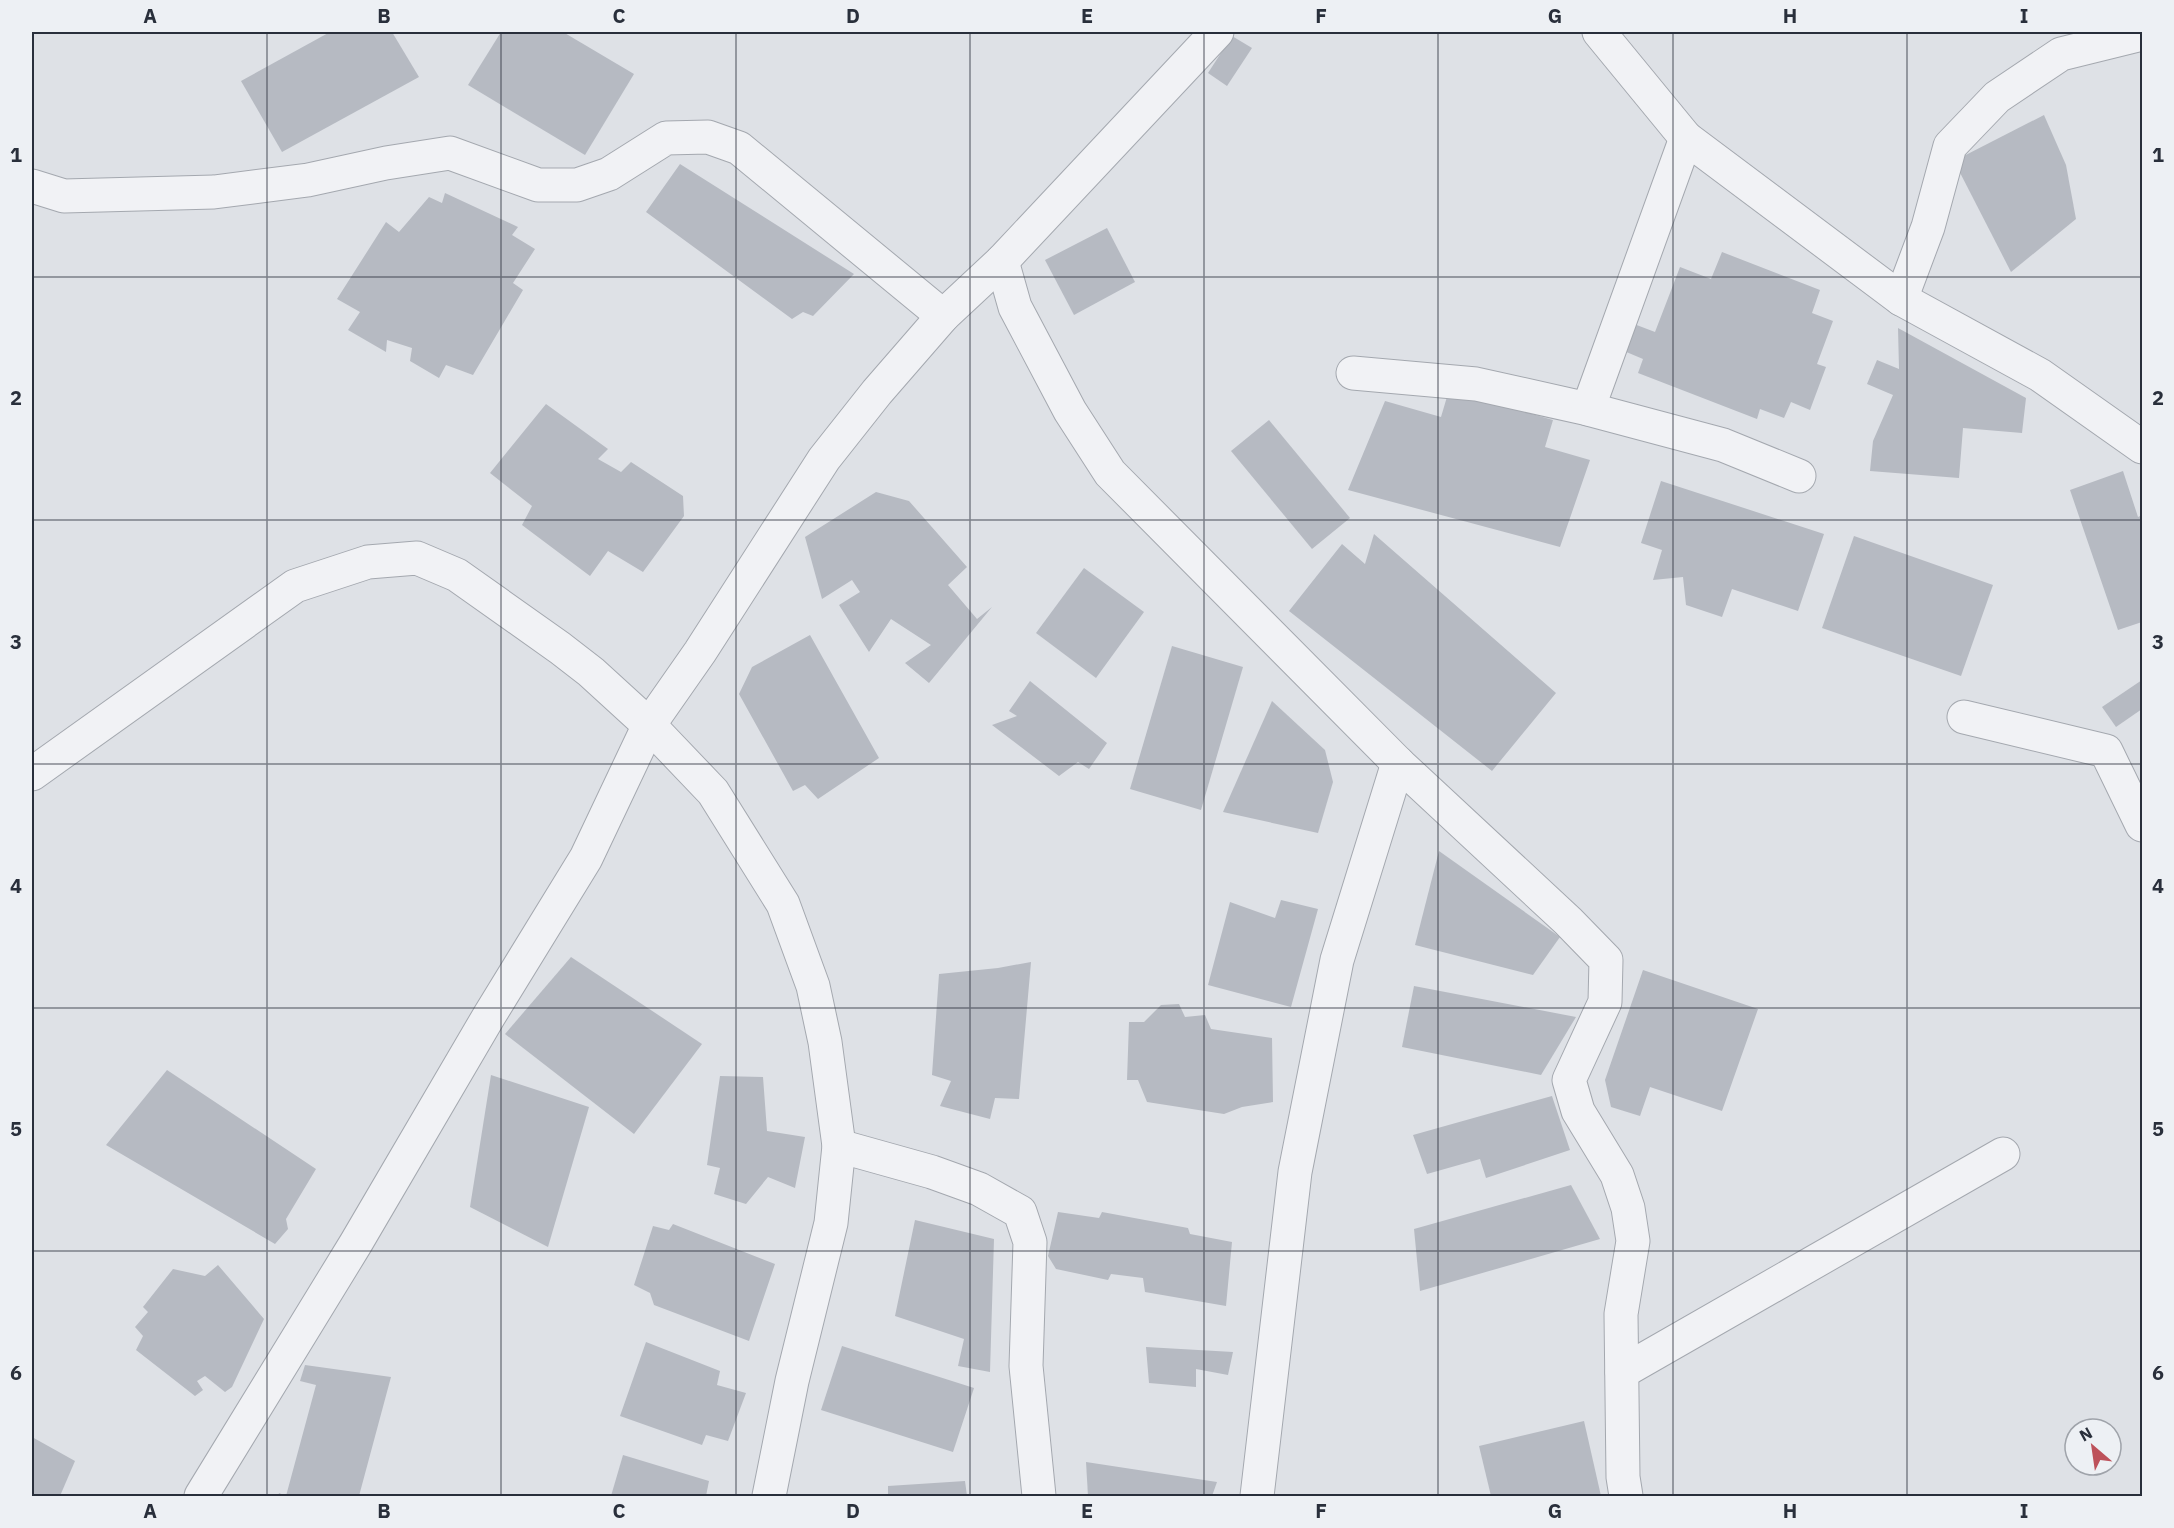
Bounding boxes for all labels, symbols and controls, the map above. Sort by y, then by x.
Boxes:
text: A [143,2,157,29]
text: B [377,2,391,29]
text: C [612,2,626,29]
text: D [846,2,860,29]
text: E [1081,2,1093,29]
text: F [1315,2,1327,29]
text: G [1548,2,1562,29]
text: H [1783,2,1797,29]
text: I [2020,2,2028,29]
text: 1 [10,141,22,168]
text: 1 [2152,141,2164,168]
text: 2 [10,384,22,411]
text: 2 [2152,384,2164,411]
text: 3 [10,628,22,655]
text: 3 [2152,628,2164,655]
text: 4 [10,872,22,899]
text: 4 [2152,872,2164,899]
text: 5 [10,1115,22,1142]
text: 5 [2152,1115,2164,1142]
text: 6 [10,1359,22,1386]
text: 6 [2152,1359,2164,1386]
north arrow [2063,1417,2123,1477]
text: N [2076,1422,2096,1445]
text: A [143,1497,157,1524]
text: B [377,1497,391,1524]
text: C [612,1497,626,1524]
text: D [846,1497,860,1524]
text: E [1081,1497,1093,1524]
text: F [1315,1497,1327,1524]
text: G [1548,1497,1562,1524]
text: H [1783,1497,1797,1524]
text: I [2020,1497,2028,1524]

